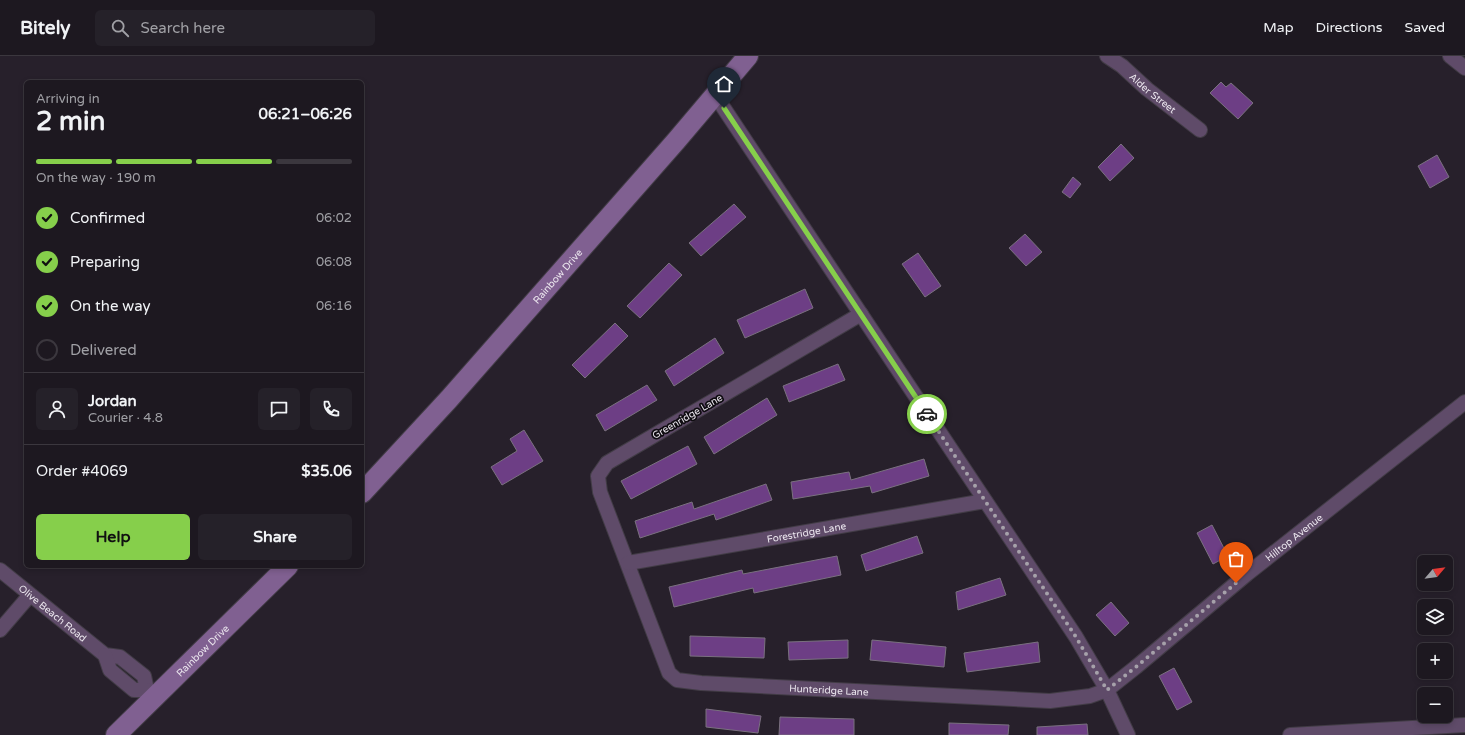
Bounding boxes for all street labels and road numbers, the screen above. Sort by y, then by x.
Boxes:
street label: Alder Street [1126,71,1178,116]
street label: Rainbow Drive [531,247,585,306]
street label: Greenridge Lane [650,392,725,442]
street label: Hilltop Avenue [1263,512,1326,564]
street label: Forestridge Lane [766,520,847,546]
street label: Olive Beach Road [16,582,89,645]
street label: Rainbow Drive [174,622,232,679]
street label: Hunteridge Lane [789,683,869,699]

